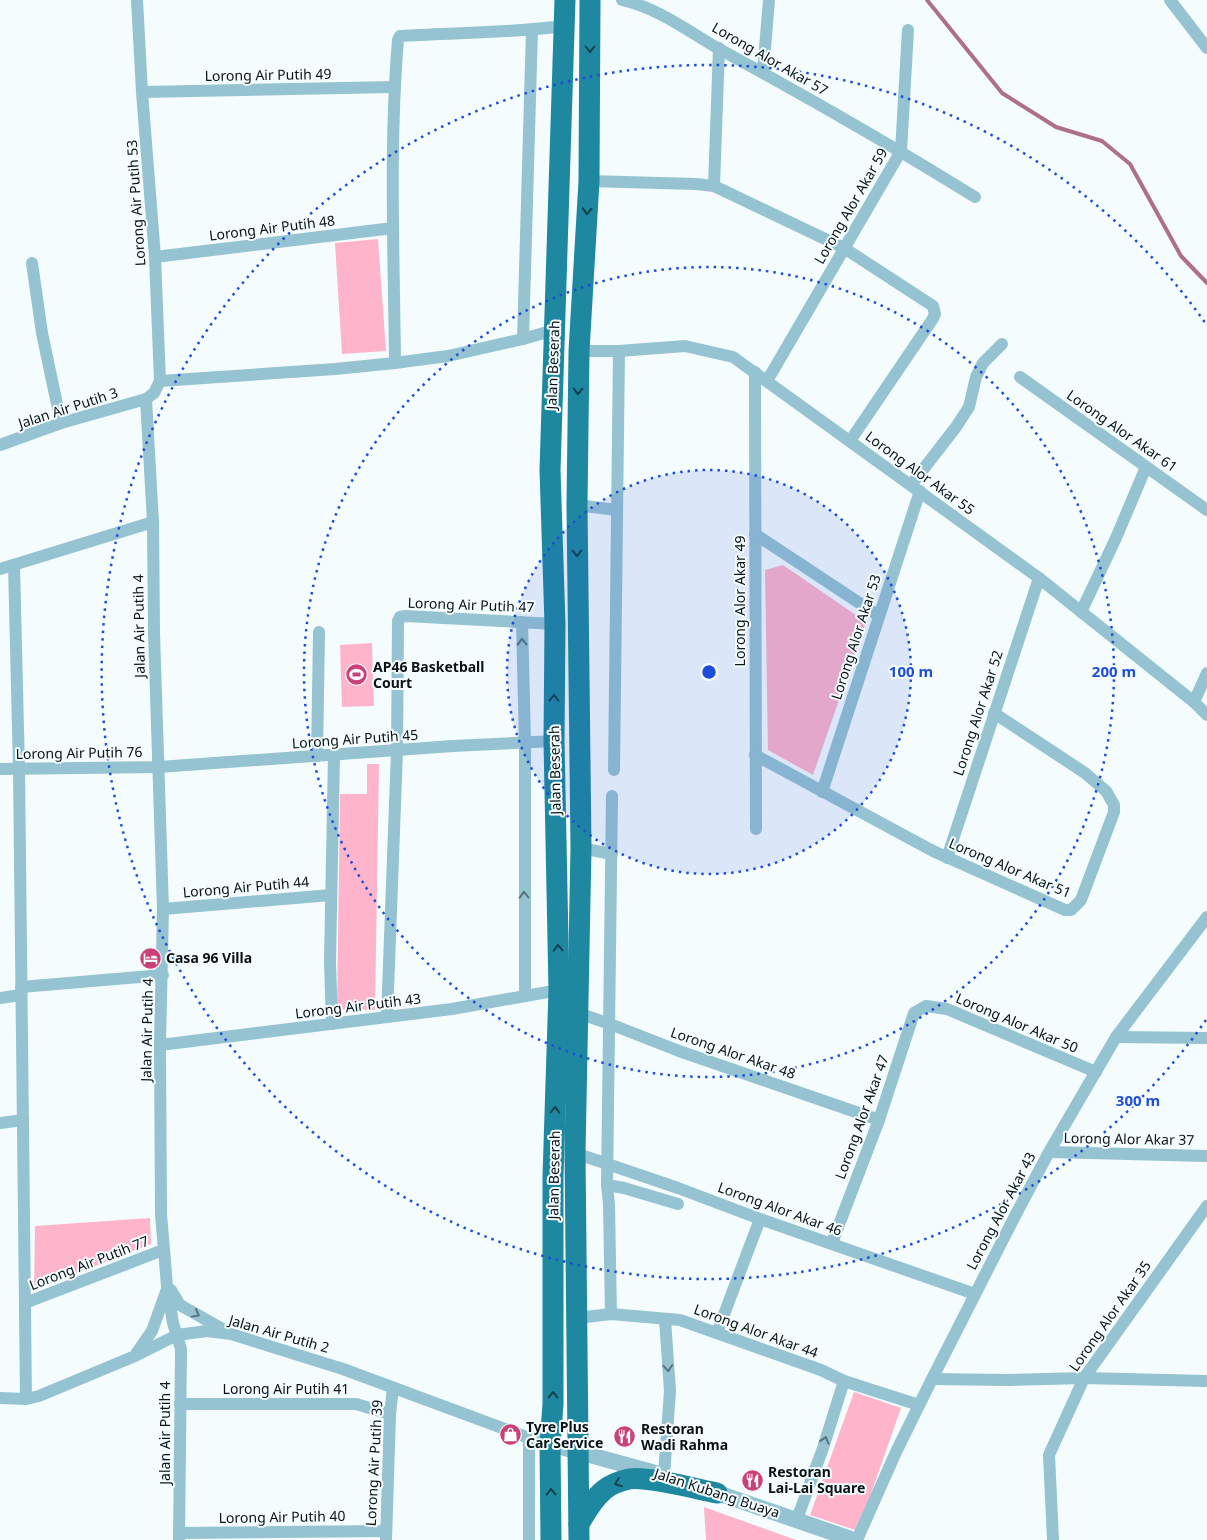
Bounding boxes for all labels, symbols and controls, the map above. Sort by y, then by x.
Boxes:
street label: Lorong Alor Akar 57 [709,18,832,100]
one-way arrow [585,45,595,53]
street label: Lorong Air Putih 49 [204,64,332,85]
street label: Lorong Air Putih 53 [122,139,149,267]
street label: Lorong Alor Akar 59 [810,144,892,267]
one-way arrow [582,207,593,215]
street label: Lorong Air Putih 48 [208,210,336,245]
street label: Jalan Beserah [541,320,564,412]
street label: Jalan Air Putih 3 [14,382,120,433]
street label: Lorong Alor Akar 61 [1063,385,1181,476]
one-way arrow [573,387,584,395]
street label: Lorong Alor Akar 55 [862,426,979,519]
street label: Lorong Alor Akar 49 [730,536,749,666]
one-way arrow [572,550,582,558]
street label: Lorong Alor Akar 53 [826,572,885,702]
street label: Jalan Air Putih 4 [128,574,149,680]
street label: Lorong Air Putih 47 [407,593,535,616]
one-way arrow [517,638,527,646]
street label: Lorong Alor Akar 52 [948,648,1007,778]
place label: AP46 Basketball Court [373,657,484,692]
text: 100 m [889,661,933,681]
text: 200 m [1092,661,1136,681]
sports icon: AP46 Basketball Court [345,663,369,687]
centre of rings [700,663,718,681]
one-way arrow [549,693,559,701]
street label: Lorong Air Putih 45 [291,725,419,752]
street label: Jalan Beserah [544,725,565,817]
street label: Lorong Air Putih 76 [15,742,143,763]
street label: Lorong Alor Akar 51 [946,833,1074,902]
street label: Lorong Air Putih 44 [182,872,310,901]
one-way arrow [519,891,529,898]
one-way arrow [553,943,563,951]
hotel icon: Casa 96 Villa [138,946,162,970]
place label: Casa 96 Villa [166,948,252,967]
street label: Jalan Air Putih 4 [136,978,157,1084]
street label: Lorong Air Putih 43 [294,988,422,1023]
street label: Lorong Alor Akar 50 [953,988,1081,1057]
street label: Lorong Alor Akar 48 [668,1022,798,1083]
street label: Lorong Alor Akar 47 [830,1052,893,1182]
text: 300 m [1116,1090,1160,1110]
one-way arrow [550,1106,560,1114]
street label: Lorong Alor Akar 37 [1063,1128,1195,1149]
street label: Jalan Beserah [543,1130,564,1222]
street label: Lorong Alor Akar 43 [961,1149,1040,1273]
street label: Lorong Alor Akar 46 [715,1177,845,1240]
street label: Lorong Air Putih 77 [26,1231,151,1294]
street label: Lorong Alor Akar 35 [1064,1257,1155,1375]
street label: Lorong Alor Akar 44 [691,1299,821,1362]
one-way arrow [190,1307,199,1317]
street label: Jalan Air Putih 2 [225,1310,332,1357]
one-way arrow [663,1364,674,1372]
street label: Lorong Air Putih 41 [223,1379,349,1398]
street label: Jalan Air Putih 4 [155,1381,174,1487]
one-way arrow [548,1391,558,1398]
street label: Lorong Air Putih 39 [361,1399,386,1527]
place label: Tyre Plus Car Service [526,1417,603,1452]
place label: Restoran Wadi Rahma [641,1419,728,1454]
shop icon: Tyre Plus Car Service [498,1423,522,1447]
restaurant icon: Restoran Wadi Rahma [613,1425,637,1449]
one-way arrow [820,1437,830,1445]
place label: Restoran Lai-Lai Square [768,1462,865,1497]
street label: Jalan Kubang Buaya [650,1463,782,1522]
restaurant icon: Restoran Lai-Lai Square [740,1468,764,1492]
one-way arrow [614,1477,623,1487]
one-way arrow [546,1488,556,1496]
street label: Lorong Air Putih 40 [218,1506,346,1527]

